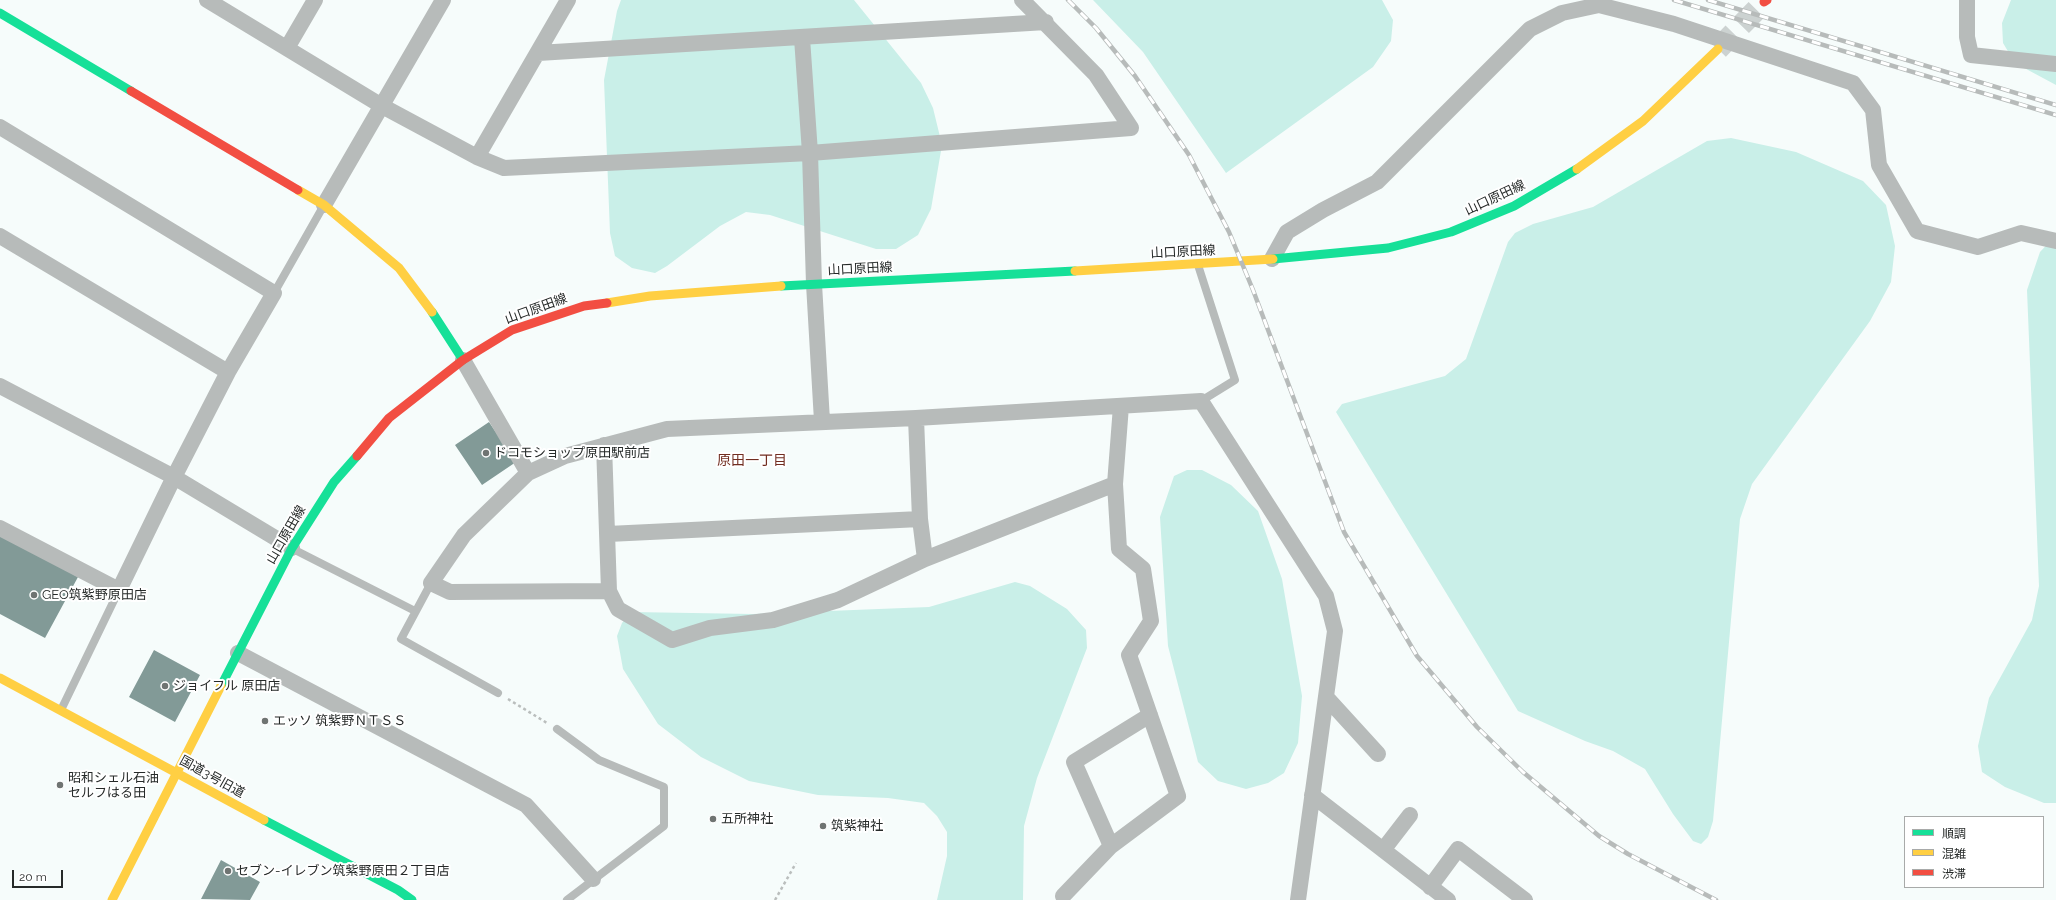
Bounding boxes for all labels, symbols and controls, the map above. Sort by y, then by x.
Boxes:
street label: 山口原田線 [1462,177,1528,219]
street label: 山口原田線 [1150,243,1216,261]
street label: 山口原田線 [827,260,893,278]
street label: 山口原田線 [503,291,569,327]
place label: ドコモショップ原田駅前店 [494,445,650,461]
marker: ドコモショップ原田駅前店 [481,448,491,458]
district label: 原田一丁目 [717,453,787,469]
street label: 山口原田線 [263,503,309,567]
place label: GEO筑紫野原田店 [42,587,147,603]
marker: GEO筑紫野原田店 [29,590,39,600]
place label: ジョイフル 原田店 [173,678,280,694]
marker: ジョイフル 原田店 [160,681,170,691]
place label: エッソ 筑紫野ＮＴＳＳ [273,713,406,729]
marker: エッソ 筑紫野ＮＴＳＳ [260,716,270,726]
street label: 国道3号旧道 [177,753,247,801]
place label: 昭和シェル石油 セルフはる田 [68,770,159,801]
marker: 昭和シェル石油 セルフはる田 [55,780,65,790]
place label: 五所神社 [721,811,773,827]
marker: 五所神社 [708,814,718,824]
legend [1904,816,2044,888]
place label: 筑紫神社 [831,818,883,834]
marker: 筑紫神社 [818,821,828,831]
text: 順調 [1942,827,1966,841]
text: 混雑 [1942,847,1966,861]
scale bar [14,862,65,888]
place label: セブン-イレブン筑紫野原田２丁目店 [236,863,449,879]
marker: セブン-イレブン筑紫野原田２丁目店 [223,866,233,876]
text: 渋滞 [1942,867,1966,881]
text: 20 m [19,870,47,884]

